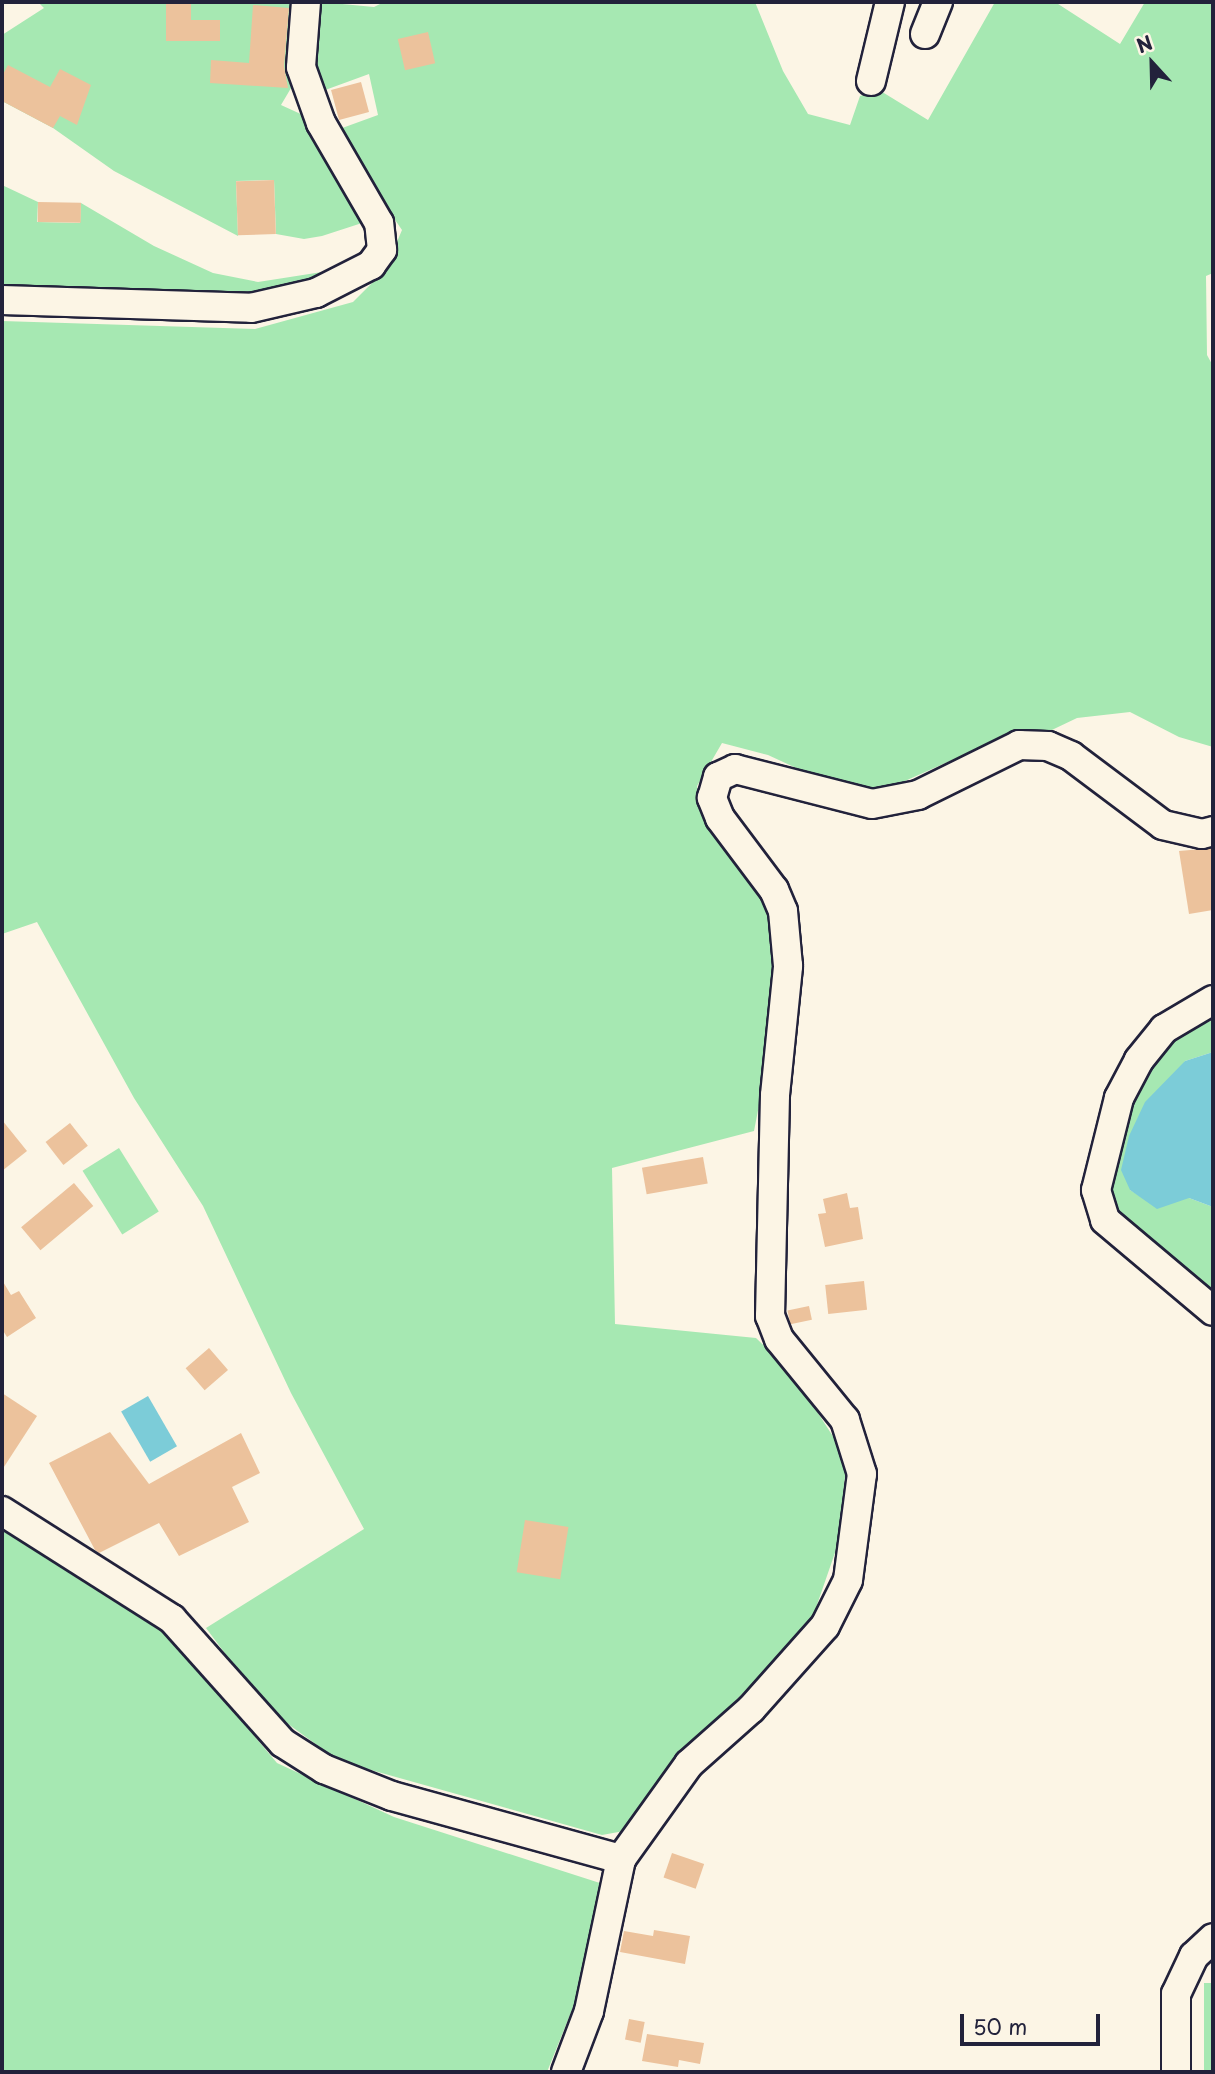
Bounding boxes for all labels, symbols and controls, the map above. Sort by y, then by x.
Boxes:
north arrow [1117,28,1187,98]
text: N [1132,28,1156,59]
scale bar [963,2000,1103,2044]
text: 50 m [973,2010,1027,2042]

